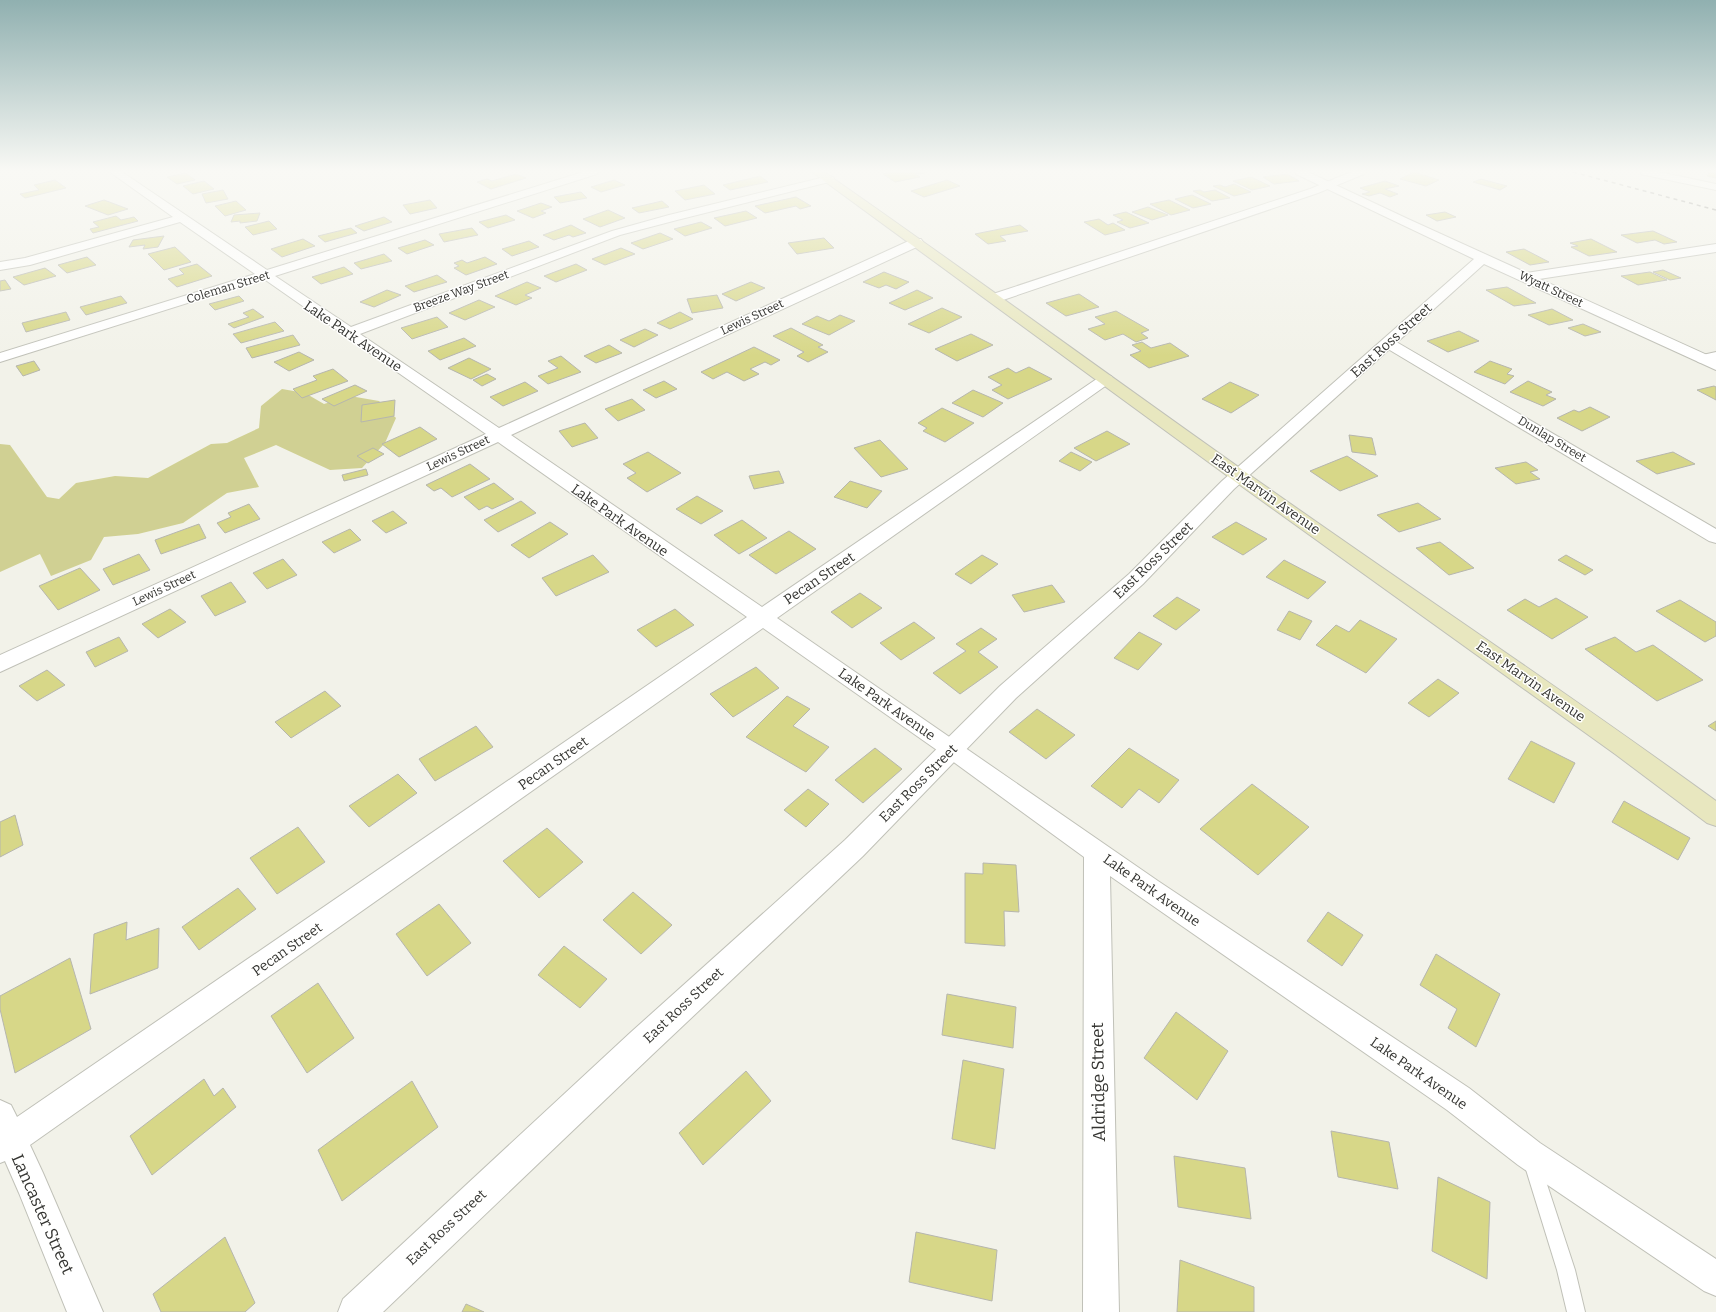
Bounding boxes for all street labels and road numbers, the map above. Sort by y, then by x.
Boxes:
street label: Breeze Way Street [411,267,511,315]
street label: Coleman Street [185,268,272,306]
street label: Wyatt Street [1517,268,1586,310]
street label: Lewis Street [718,296,786,338]
street label: Lake Park Avenue [300,297,405,376]
street label: East Ross Street [1347,299,1435,381]
street label: Dunlap Street [1515,413,1589,465]
street label: Lewis Street [424,432,492,474]
street label: East Marvin Avenue [1208,450,1324,538]
street label: Lake Park Avenue [568,481,672,560]
street label: East Ross Street [1110,518,1196,602]
street label: Pecan Street [781,549,858,608]
street label: Lewis Street [130,567,198,609]
street label: East Marvin Avenue [1473,637,1589,725]
street label: Lake Park Avenue [835,665,939,744]
street label: Pecan Street [515,733,592,794]
street label: East Ross Street [876,741,961,826]
street label: Lake Park Avenue [1100,851,1204,930]
street label: Pecan Street [249,919,326,980]
street label: East Ross Street [640,964,727,1047]
street label: Aldridge Street [1087,1022,1110,1142]
street label: Lake Park Avenue [1367,1034,1471,1113]
street label: Lancaster Street [7,1151,78,1277]
street label: East Ross Street [403,1186,490,1269]

